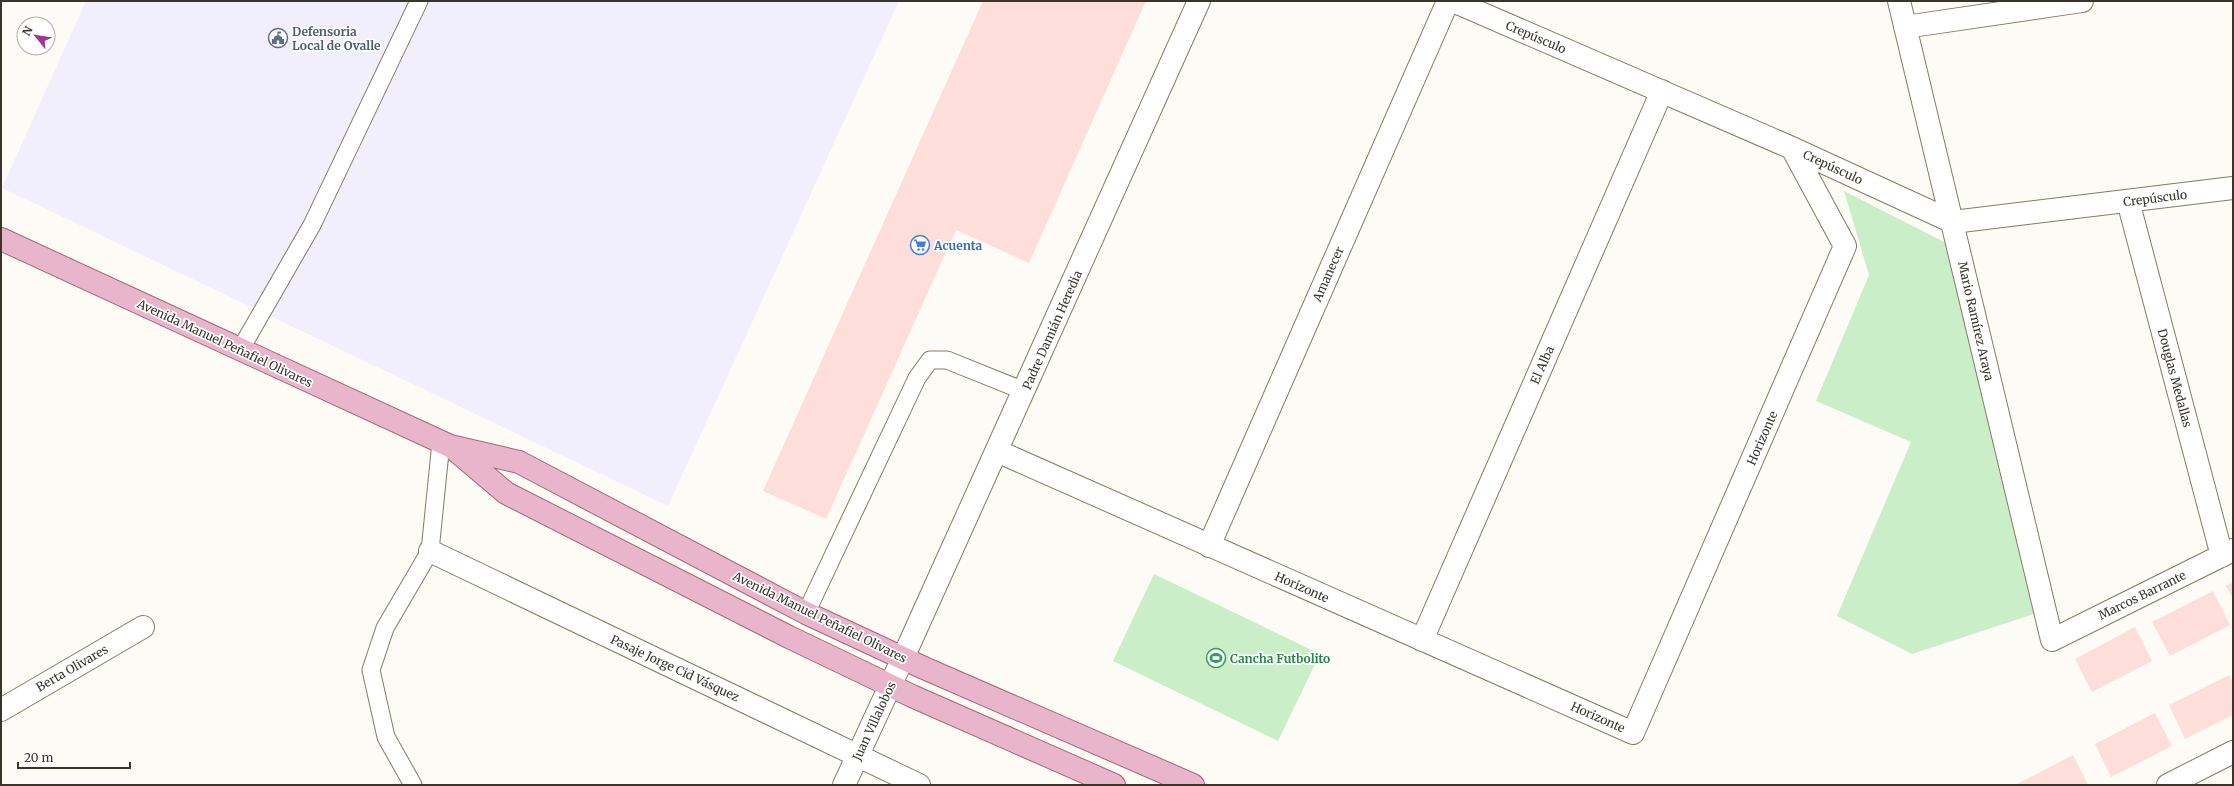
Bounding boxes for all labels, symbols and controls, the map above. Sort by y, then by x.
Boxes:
north arrow [16,16,56,56]
street label: Crepúsculo [1504,18,1568,56]
text: N [19,23,36,38]
place label: Defensoria Local de Ovalle [292,24,381,53]
public building icon: Defensoria Local de Ovalle [267,27,289,49]
street label: Crepúsculo [1801,147,1865,187]
street label: Crepúsculo [2122,187,2188,209]
supermarket icon: Acuenta [909,234,931,256]
place label: Acuenta [933,238,983,253]
street label: Amanecer [1309,244,1347,305]
street label: Mario Ramírez Araya [1955,260,1997,383]
street label: Padre Damián Heredia [1019,268,1085,392]
street label: Avenida Manuel Peñafiel Olivares [134,295,315,390]
street label: Douglas Medallas [2155,327,2195,429]
street label: El Alba [1527,343,1557,386]
street label: Horizonte [1743,409,1781,467]
street label: Marcos Barrante [2096,567,2188,623]
street label: Avenida Manuel Peñafiel Olivares [730,568,909,666]
street label: Horizonte [1273,568,1331,606]
street label: Pasaje Jorge Cid Vásquez [608,632,742,705]
street label: Berta Olivares [33,641,111,695]
sports icon: Cancha Futbolito [1205,647,1227,669]
place label: Cancha Futbolito [1230,651,1330,666]
street label: Juan Villalobos [849,679,899,764]
street label: Horizonte [1569,698,1627,736]
scale bar [18,744,130,770]
text: 20 m [24,750,53,765]

